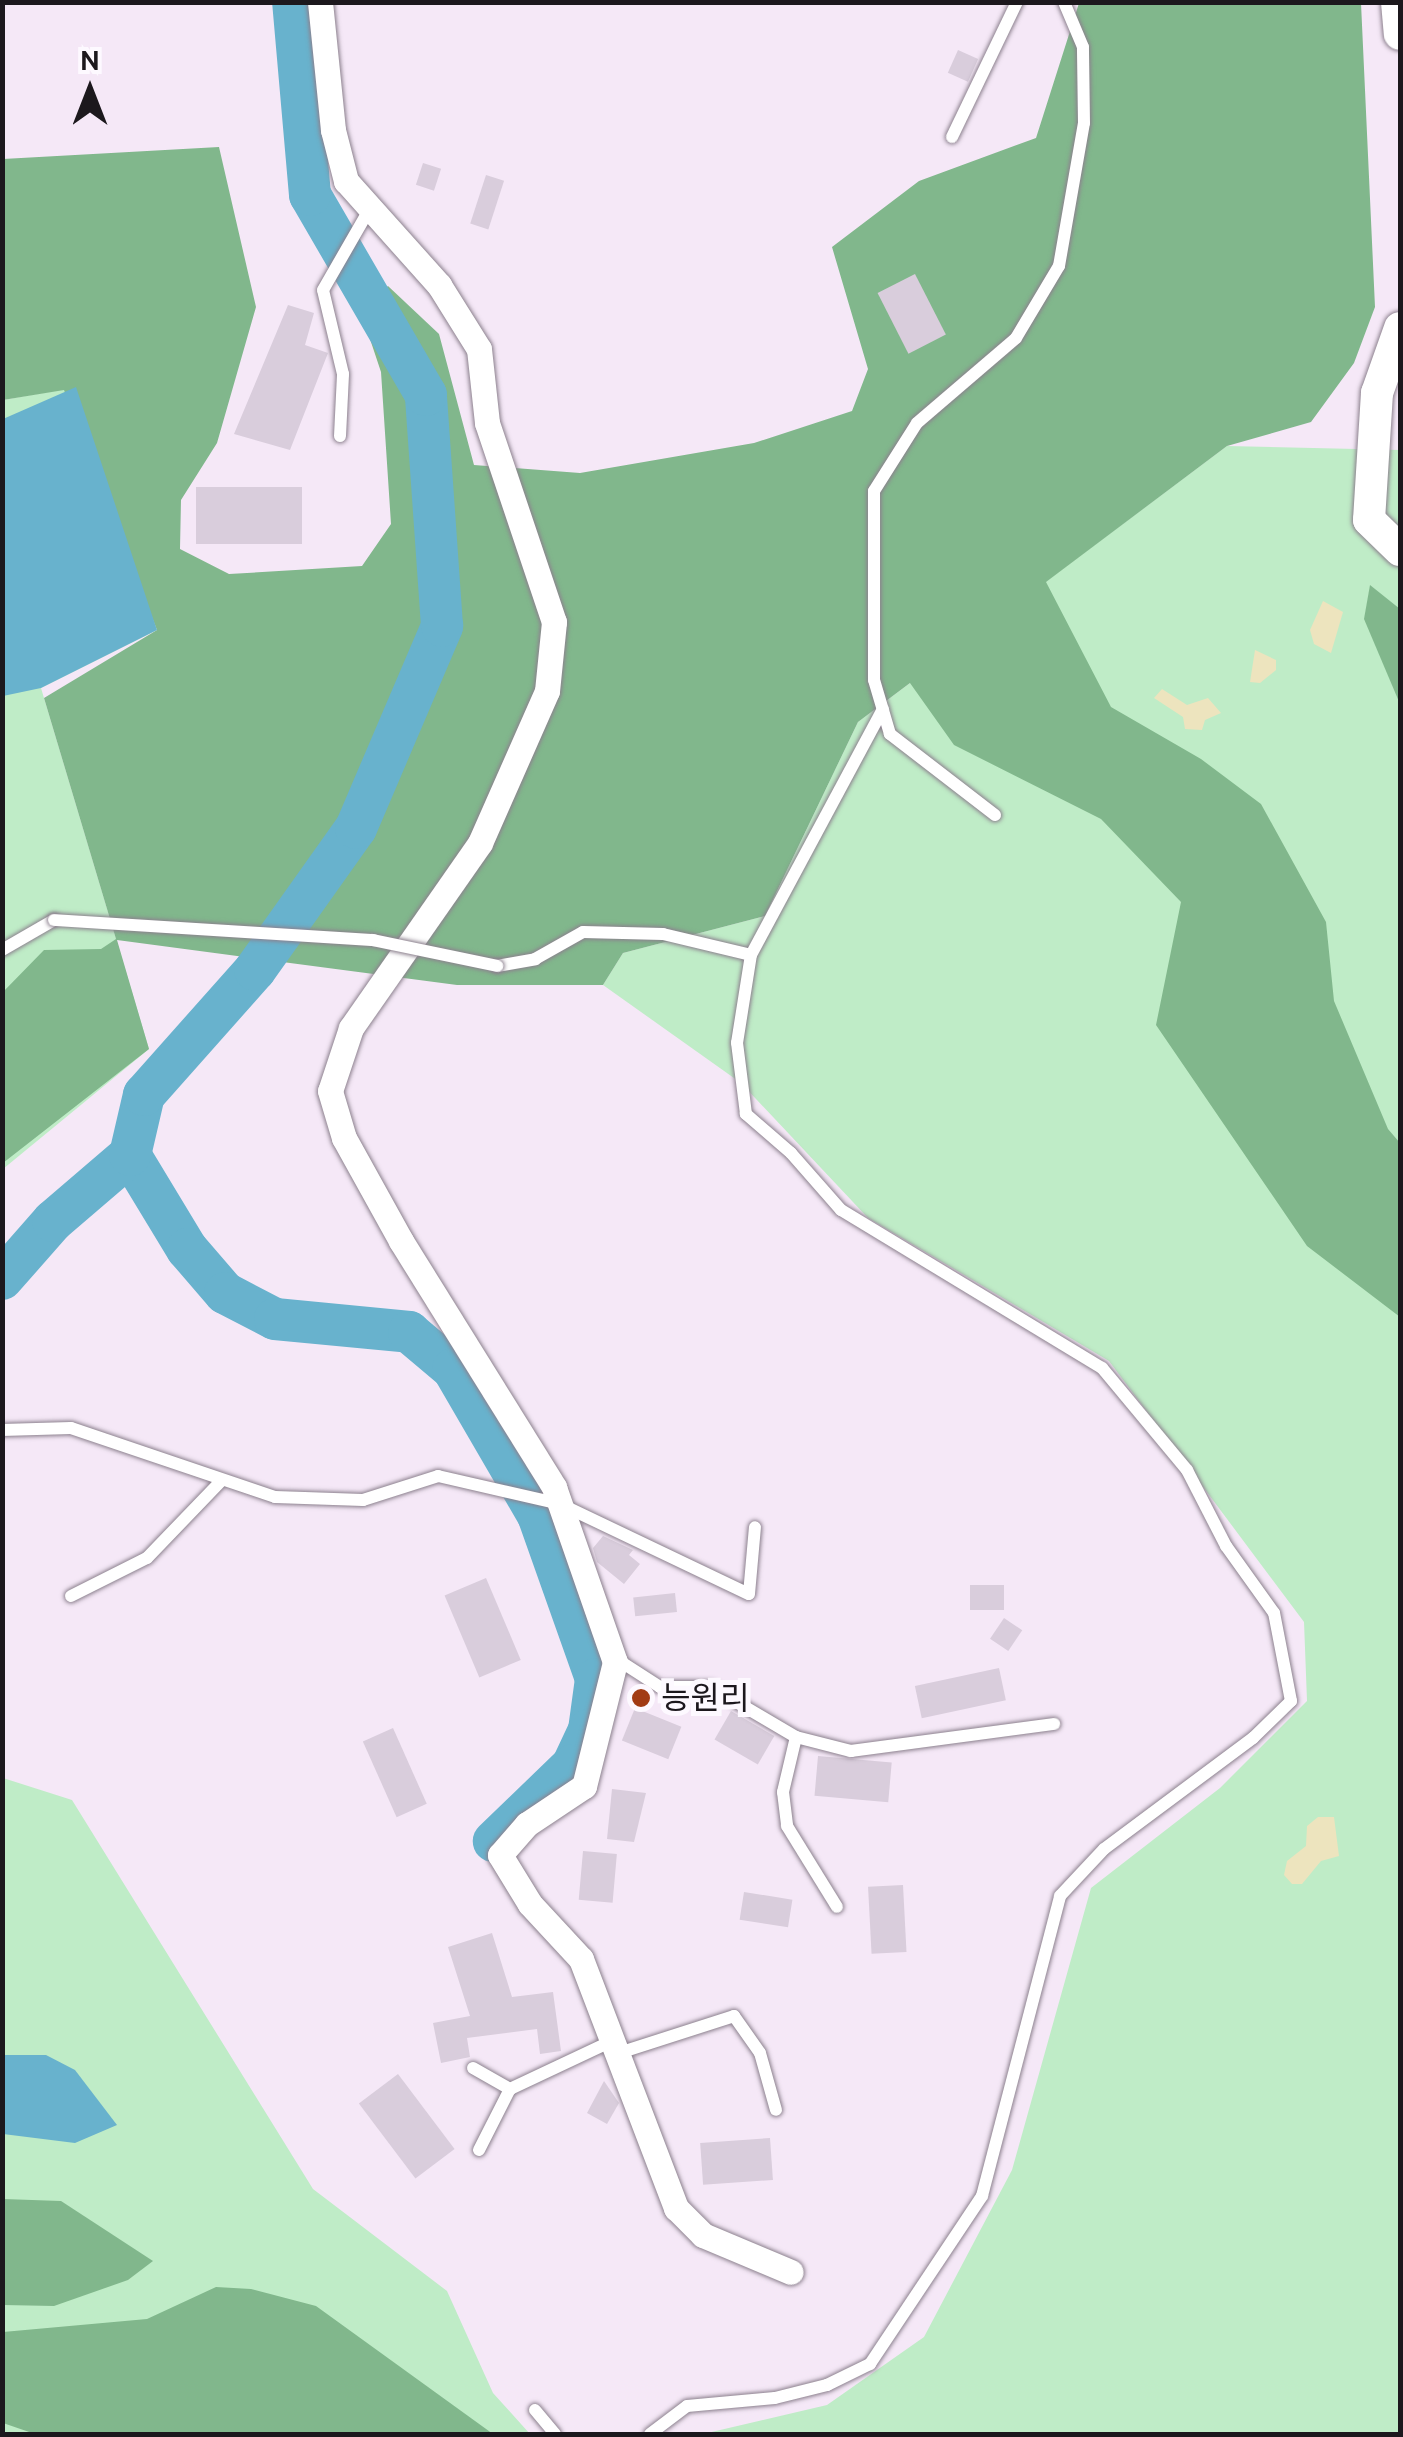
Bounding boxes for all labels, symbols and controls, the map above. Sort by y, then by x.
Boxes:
north arrow [40,40,140,140]
text: N [80,43,100,77]
place label: 능원리 [661,1679,749,1717]
marker: 능원리 [630,1687,652,1709]

